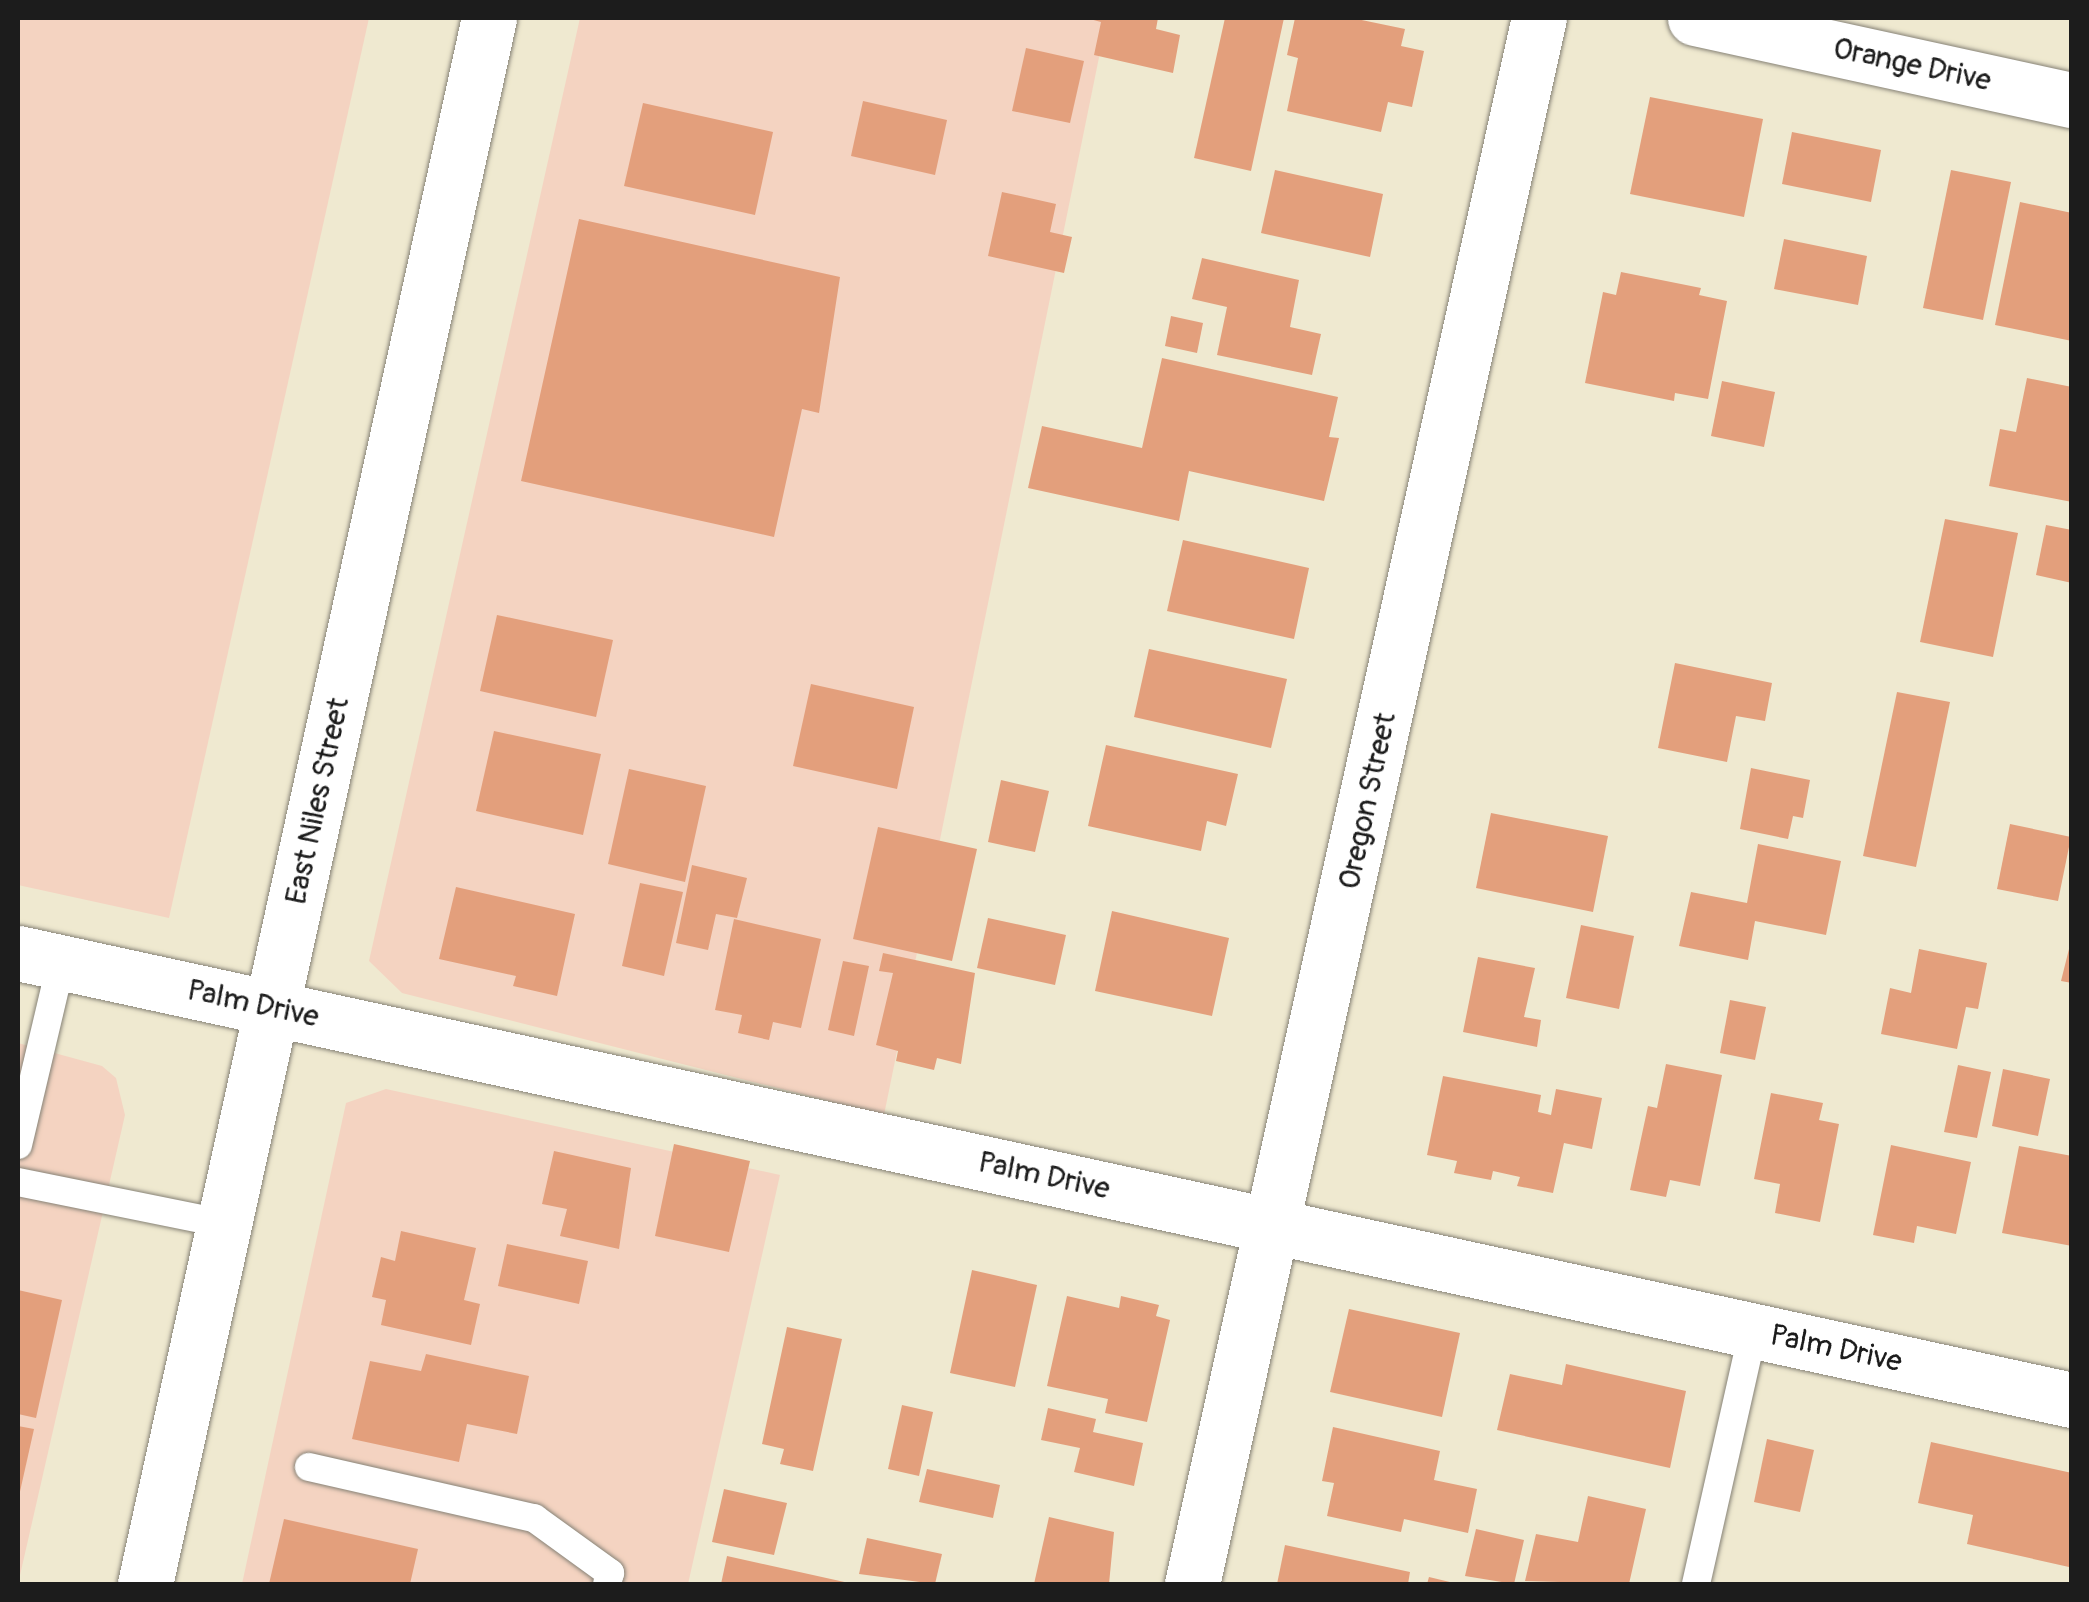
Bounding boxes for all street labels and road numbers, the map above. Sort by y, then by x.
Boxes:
street label: Orange Drive [1830,31,1994,99]
street label: East Niles Street [279,694,357,908]
street label: Oregon Street [1332,709,1404,893]
street label: Palm Drive [184,972,322,1036]
street label: Palm Drive [975,1144,1113,1208]
street label: Palm Drive [1767,1317,1905,1381]

